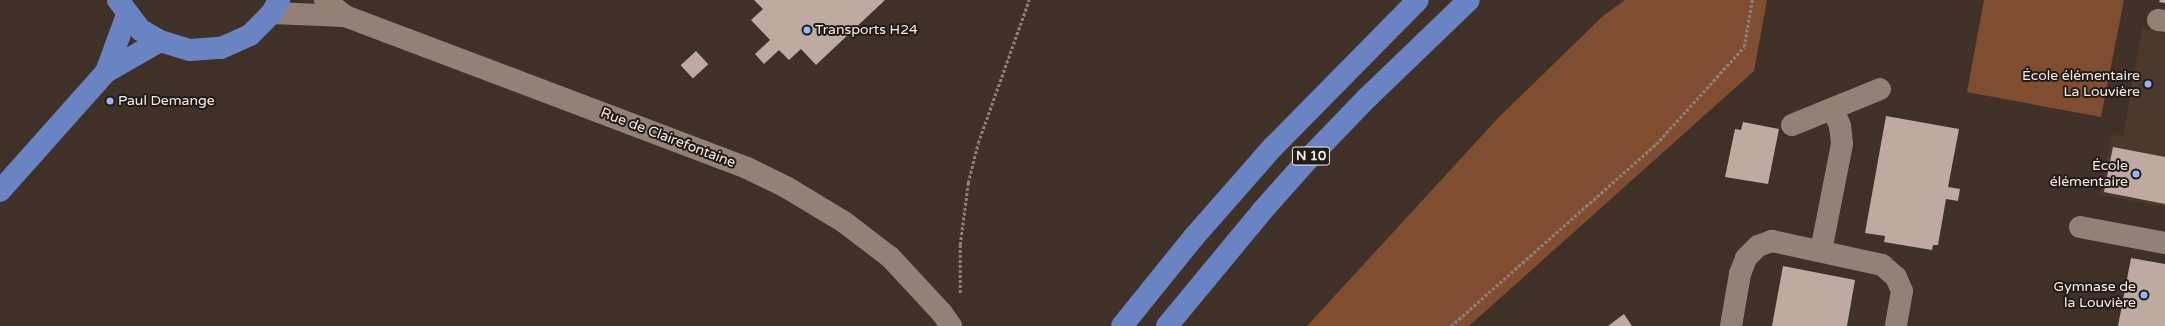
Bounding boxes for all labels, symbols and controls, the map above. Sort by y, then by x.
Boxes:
place label: Transports H24 [815,22,918,38]
marker: Transports H24 [802,25,812,35]
place label: École élémentaire La Louvière [2022,68,2140,100]
marker: École élémentaire La Louvière [2143,79,2153,89]
place label: Paul Demange [118,93,215,109]
marker: Paul Demange [105,96,115,106]
street label: Rue de Clairefontaine [598,105,738,171]
road number: N 10 [1291,145,1331,167]
place label: École élémentaire [2050,158,2128,190]
marker: École élémentaire [2131,169,2141,179]
place label: Gymnase de la Louvière [2054,279,2136,312]
marker: Gymnase de la Louvière [2139,290,2149,300]

